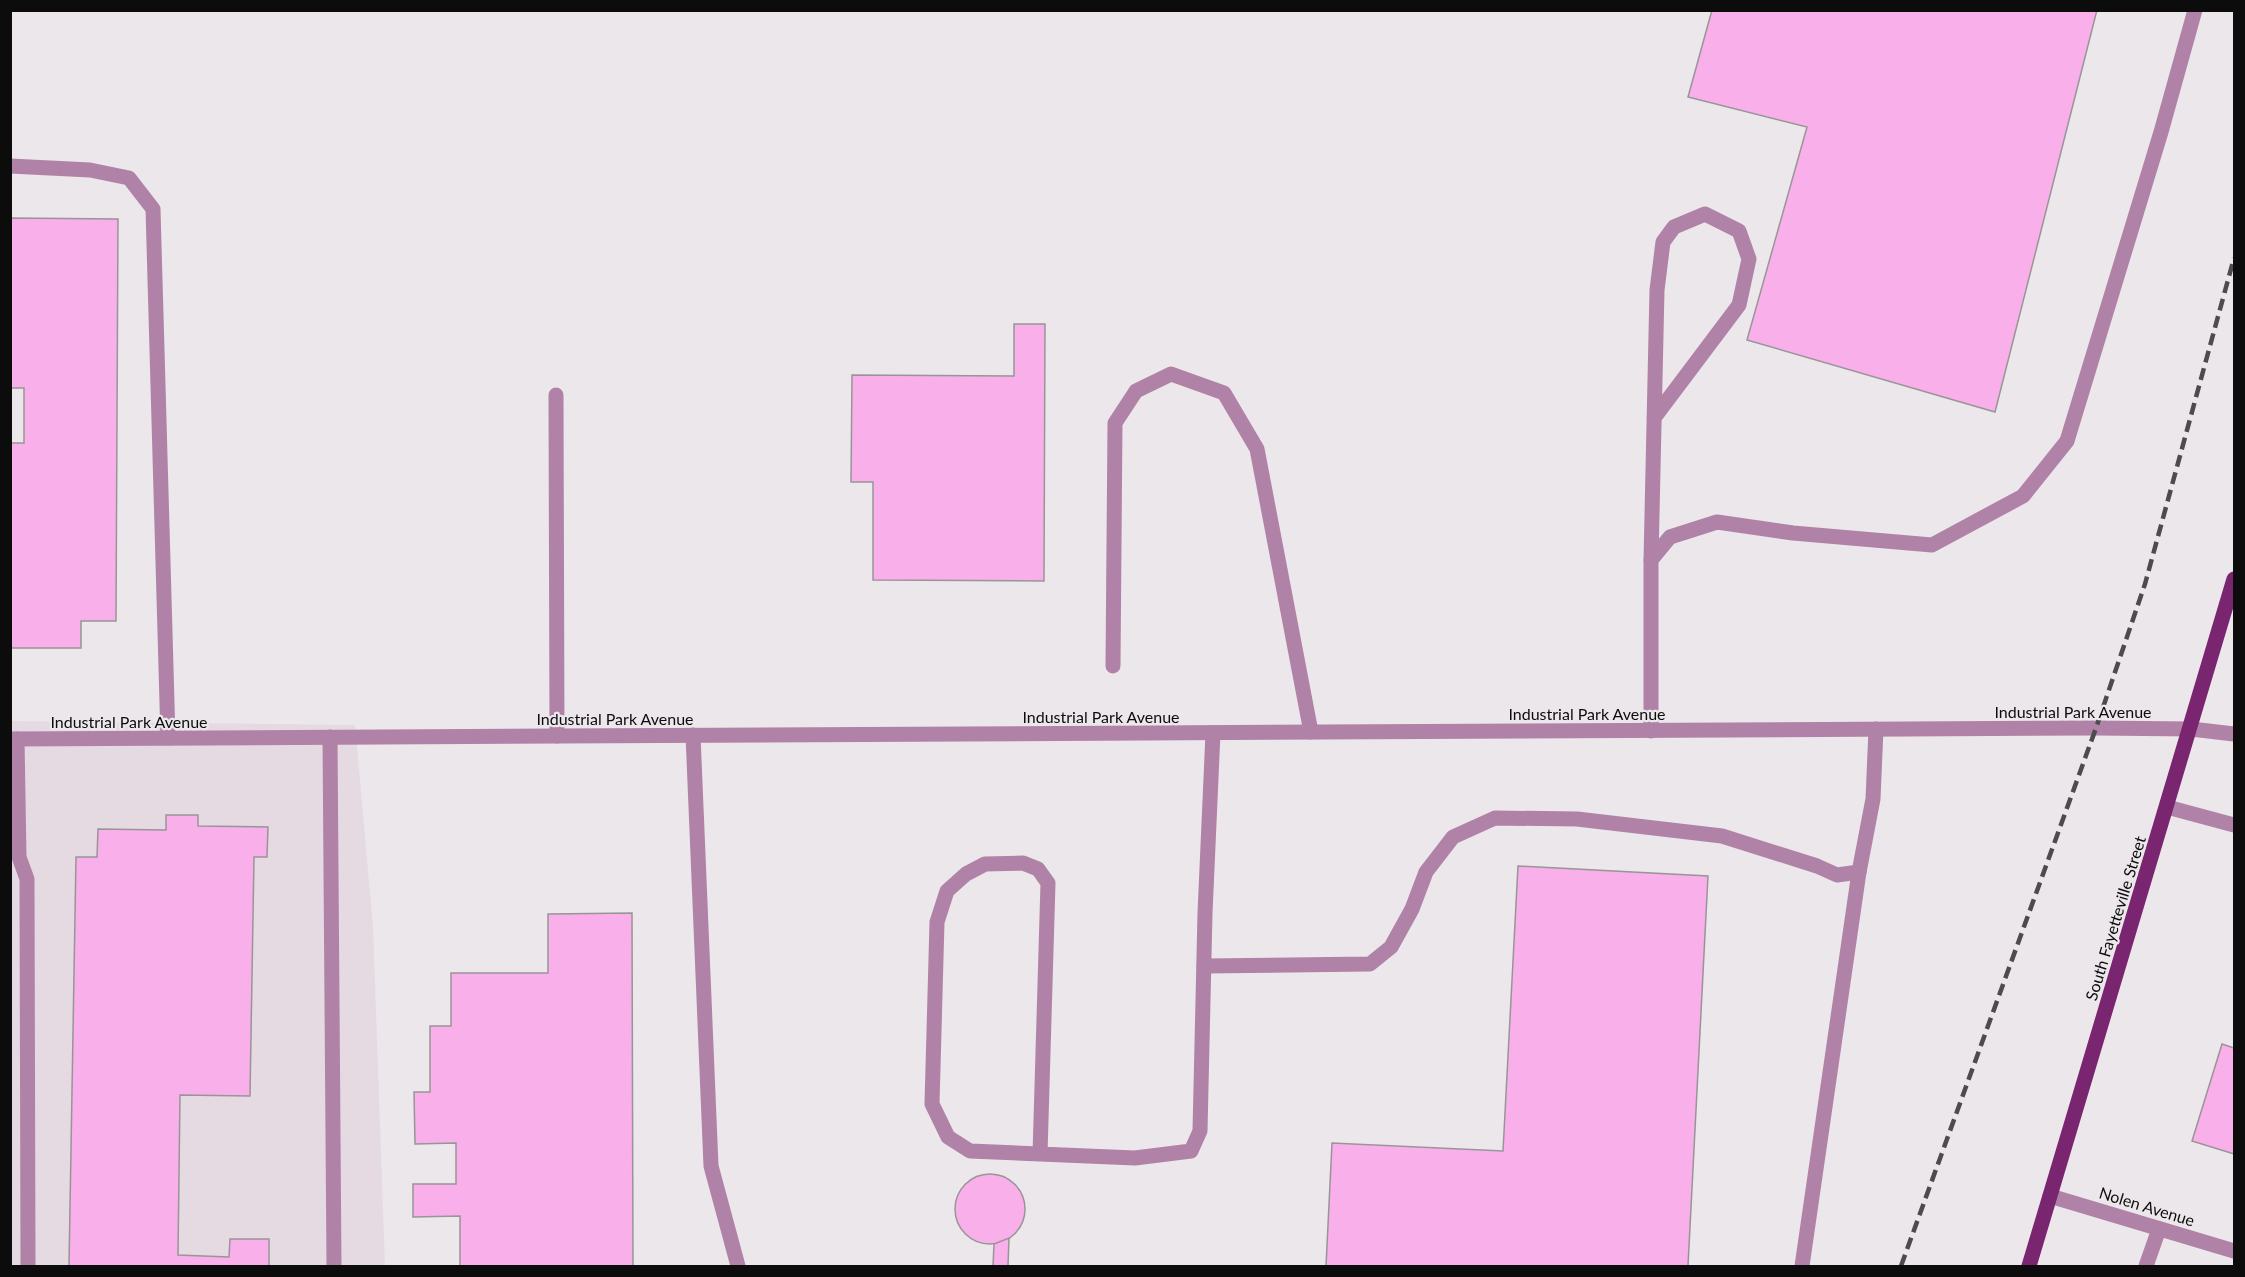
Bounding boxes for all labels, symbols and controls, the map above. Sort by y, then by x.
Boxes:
street label: Industrial Park Avenue [1994,702,2152,721]
street label: Industrial Park Avenue [1508,704,1666,723]
street label: Industrial Park Avenue [1022,707,1180,726]
street label: Industrial Park Avenue [536,709,694,728]
street label: Industrial Park Avenue [50,712,208,731]
street label: South Fayetteville Street [2081,833,2149,1003]
street label: Nolen Avenue [2097,1182,2197,1230]

